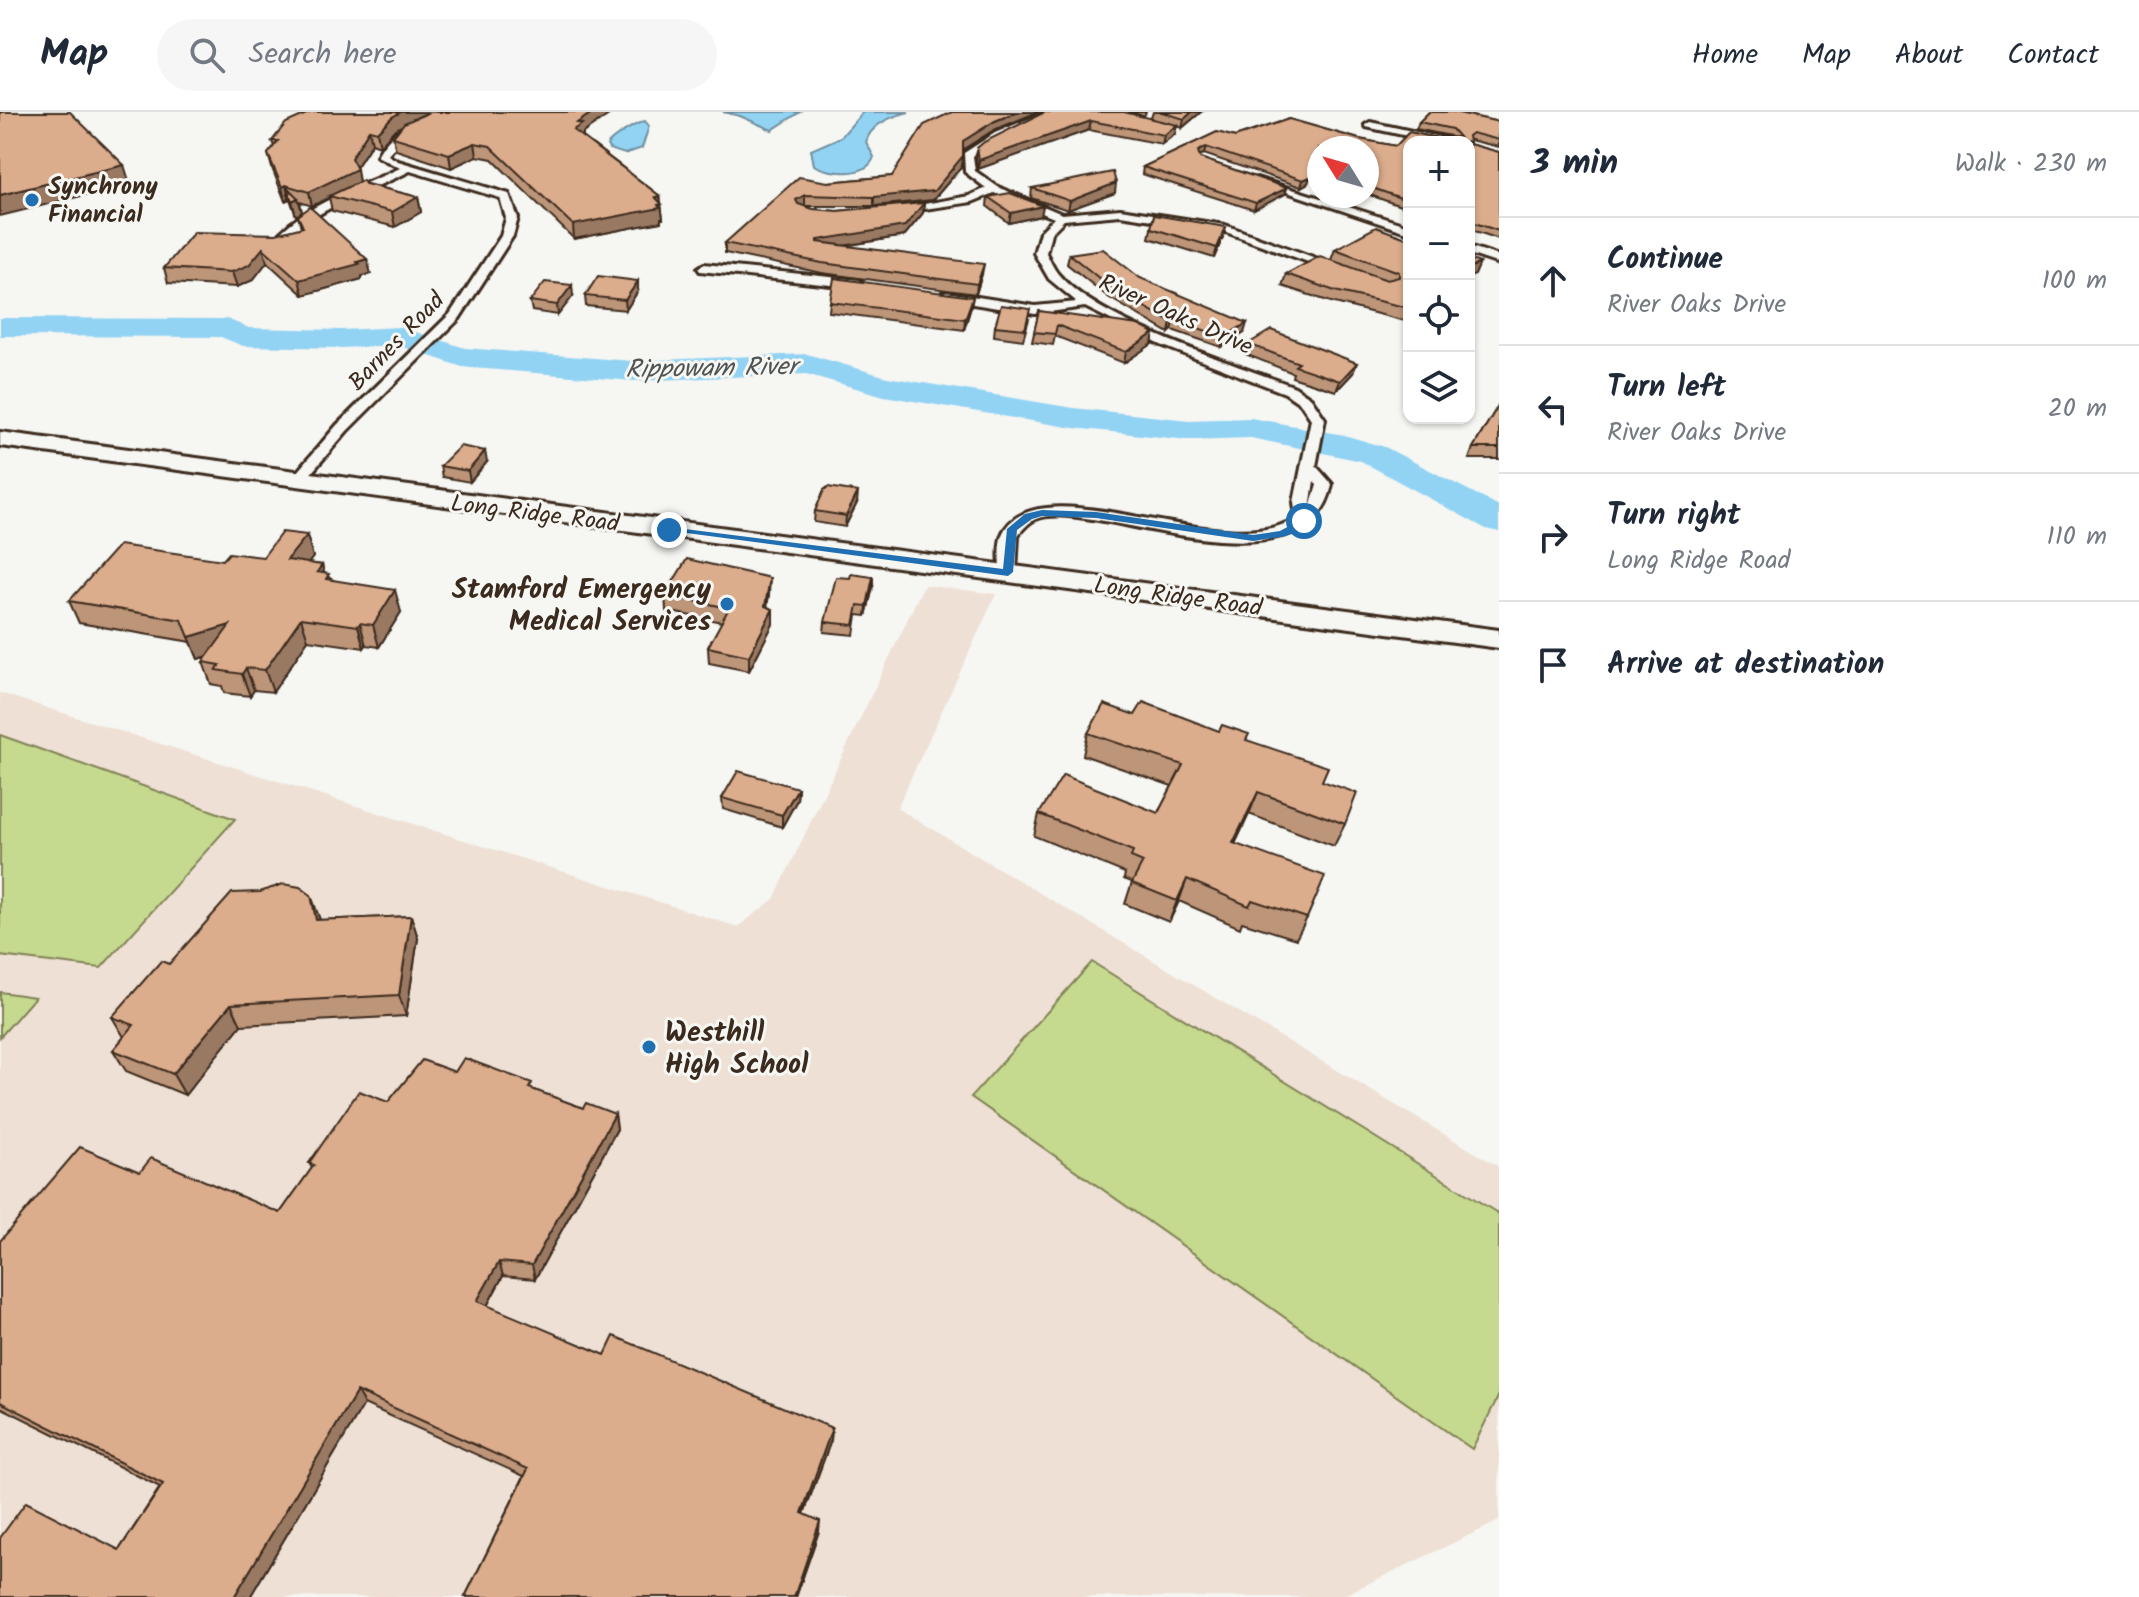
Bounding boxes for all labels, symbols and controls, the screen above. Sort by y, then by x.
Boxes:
search box [157,19,717,91]
text: Map [40,25,109,85]
text: Search here [249,31,396,79]
icon: search [185,33,229,77]
text: Home [1692,33,1758,78]
text: Map [1802,33,1851,78]
text: About [1895,33,1963,78]
text: Contact [2007,33,2099,78]
north arrow [1307,136,1379,208]
map controls [1403,136,1475,424]
button: + [1403,136,1475,208]
text: 3 min [1531,137,1618,191]
text: Walk · 230 m [1955,143,2107,185]
place label: Synchrony Financial [48,168,158,235]
marker: Synchrony Financial [23,191,41,209]
button: − [1403,208,1475,280]
text: Continue [1607,236,1723,284]
icon: ahead [1531,259,1575,303]
text: 100 m [2042,260,2107,302]
street label: River Oaks Drive [1092,264,1259,367]
button: locate [1403,280,1475,352]
street label: Barnes Road [339,282,456,401]
text: River Oaks Drive [1607,284,1786,326]
water label: Rippowam River [625,346,803,391]
button: layers [1403,352,1475,424]
text: Turn left [1607,364,1726,412]
icon: left [1531,387,1575,431]
text: 20 m [2048,388,2107,430]
text: River Oaks Drive [1607,412,1786,454]
street label: Long Ridge Road [448,485,622,544]
text: Turn right [1607,492,1740,540]
route start [1286,503,1322,539]
route end [651,512,687,548]
icon: right [1531,515,1575,559]
text: 110 m [2047,516,2107,558]
text: Long Ridge Road [1607,540,1791,582]
street label: Long Ridge Road [1091,566,1265,629]
place label: Stamford Emergency Medical Services [452,568,711,645]
marker: Stamford Emergency Medical Services [718,595,736,613]
text: Arrive at destination [1607,641,1884,689]
icon: arrive [1531,643,1575,687]
place label: Westhill High School [665,1011,809,1088]
marker: Westhill High School [640,1038,658,1056]

